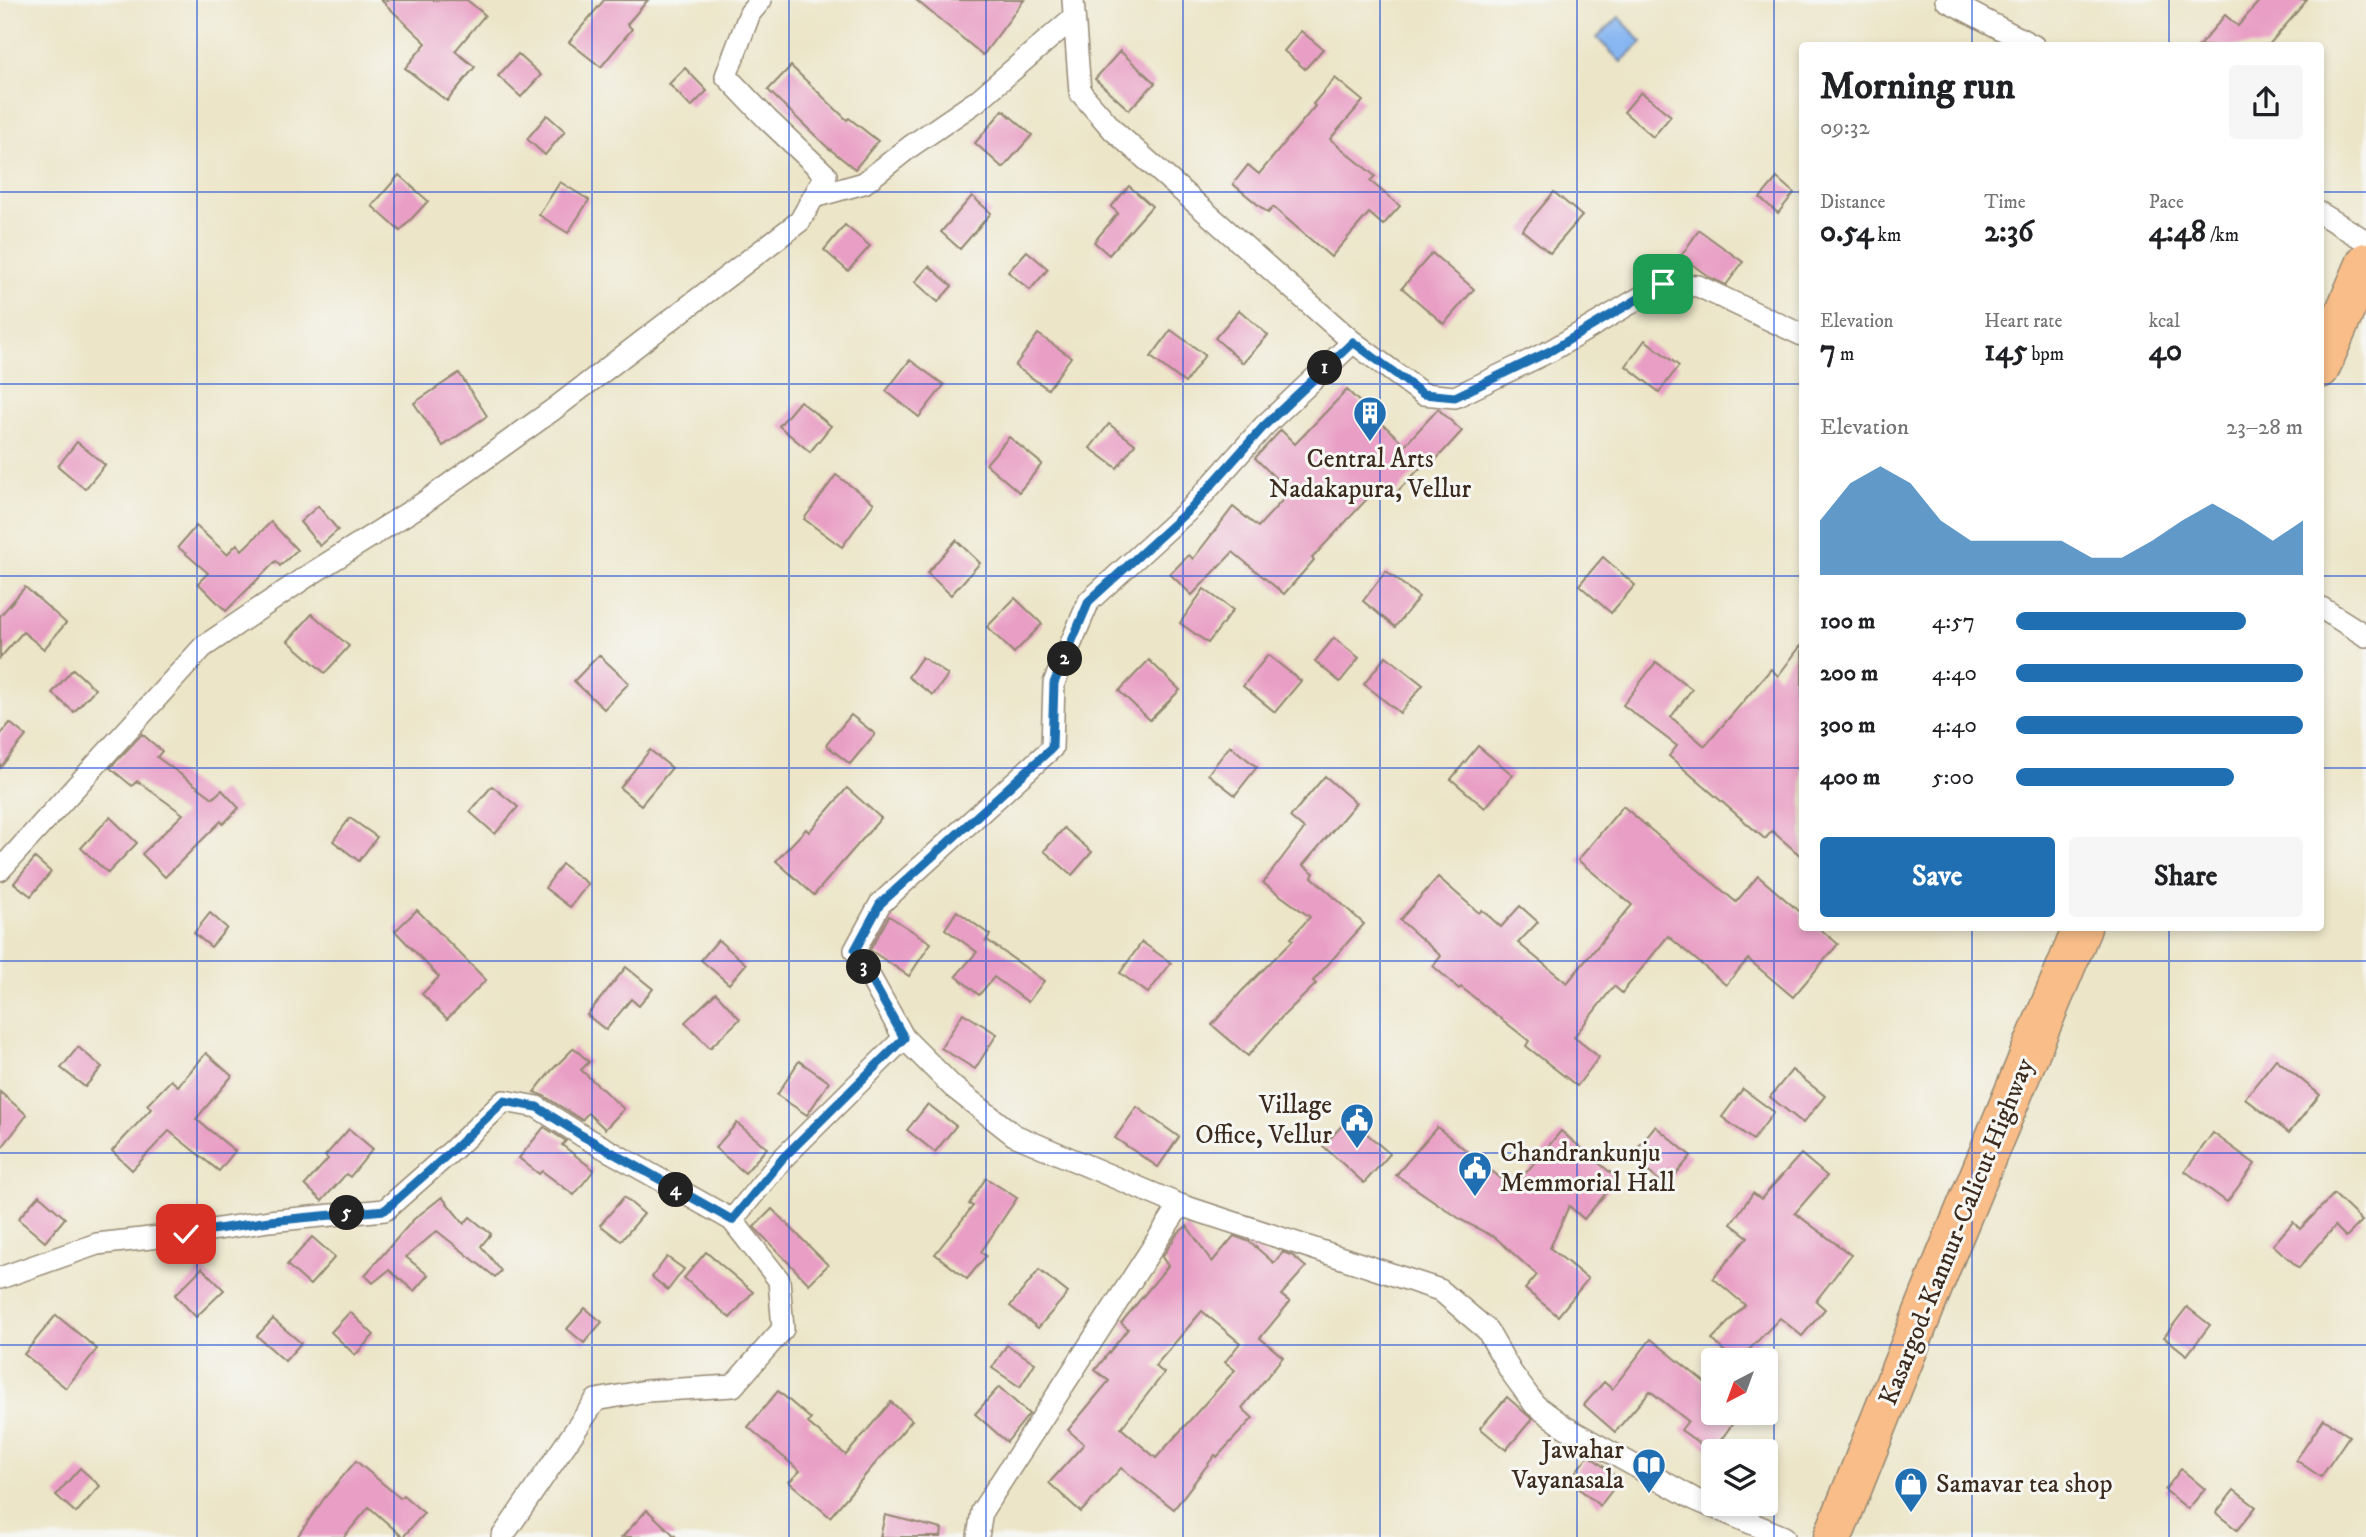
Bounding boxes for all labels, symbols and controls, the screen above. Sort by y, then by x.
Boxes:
text: Morning run [1820,63,2015,111]
button: share [2229,65,2303,139]
text: 09:32 [1820,113,1870,142]
text: Distance [1820,191,1885,214]
text: Time [1984,191,2026,214]
text: Pace [2149,191,2184,214]
text: 0.54 [1820,214,1873,251]
text: 2:36 [1984,214,2034,251]
text: 4:48 [2149,214,2206,251]
text: km [1873,224,1901,247]
text: /km [2206,224,2239,247]
pin [1633,254,1693,314]
icon: arrive [1644,265,1682,303]
text: Elevation [1820,310,1894,333]
text: Heart rate [1984,310,2062,333]
text: kcal [2149,310,2180,333]
text: 7 [1820,333,1836,370]
text: 145 [1984,333,2027,370]
text: 40 [2149,333,2182,370]
text: m [1836,343,1854,366]
text: bpm [2027,343,2064,366]
pin: 1 [1308,350,1342,386]
text: 1 [1321,356,1328,379]
building icon: Central Arts Nadakapura, Vellur [1351,394,1389,443]
text: Elevation [1820,413,1909,442]
text: 23–28 m [2226,413,2303,442]
place label: Central Arts Nadakapura, Vellur [1269,443,1472,506]
text: 100 m [1820,607,1875,636]
text: 4:57 [1932,607,1975,636]
pin: 2 [1048,642,1082,676]
text: 2 [1060,647,1069,670]
text: 200 m [1820,659,1878,688]
text: 4:40 [1932,659,1977,688]
text: 300 m [1820,711,1876,740]
text: 4:40 [1932,711,1977,740]
text: 400 m [1820,763,1880,792]
text: 5:00 [1932,763,1974,792]
button: Save [1820,837,2055,917]
button: Share [2069,837,2303,917]
pin: 3 [846,950,882,984]
text: 3 [860,955,867,978]
street label: Kasargod-Kannur-Calicut Highway [1872,1053,2042,1410]
place label: Village Office, Vellur [1195,1089,1332,1152]
public building icon: Village Office, Vellur [1338,1101,1376,1150]
place label: Chandrankunju Memmorial Hall [1500,1137,1675,1200]
public building icon: Chandrankunju Memmorial Hall [1456,1149,1494,1198]
pin: 4 [658,1172,694,1208]
text: 4 [670,1178,681,1201]
pin: 5 [330,1196,364,1230]
text: 5 [342,1201,351,1224]
pin [156,1204,216,1264]
icon: check [167,1215,205,1253]
north arrow [1701,1348,1778,1424]
map controls [1701,1348,1778,1516]
place label: Jawahar Vayanasala [1511,1434,1624,1497]
button: layers [1701,1439,1778,1516]
library icon: Jawahar Vayanasala [1630,1446,1668,1495]
shop icon: Samavar tea shop [1892,1465,1930,1514]
place label: Samavar tea shop [1936,1468,2113,1501]

